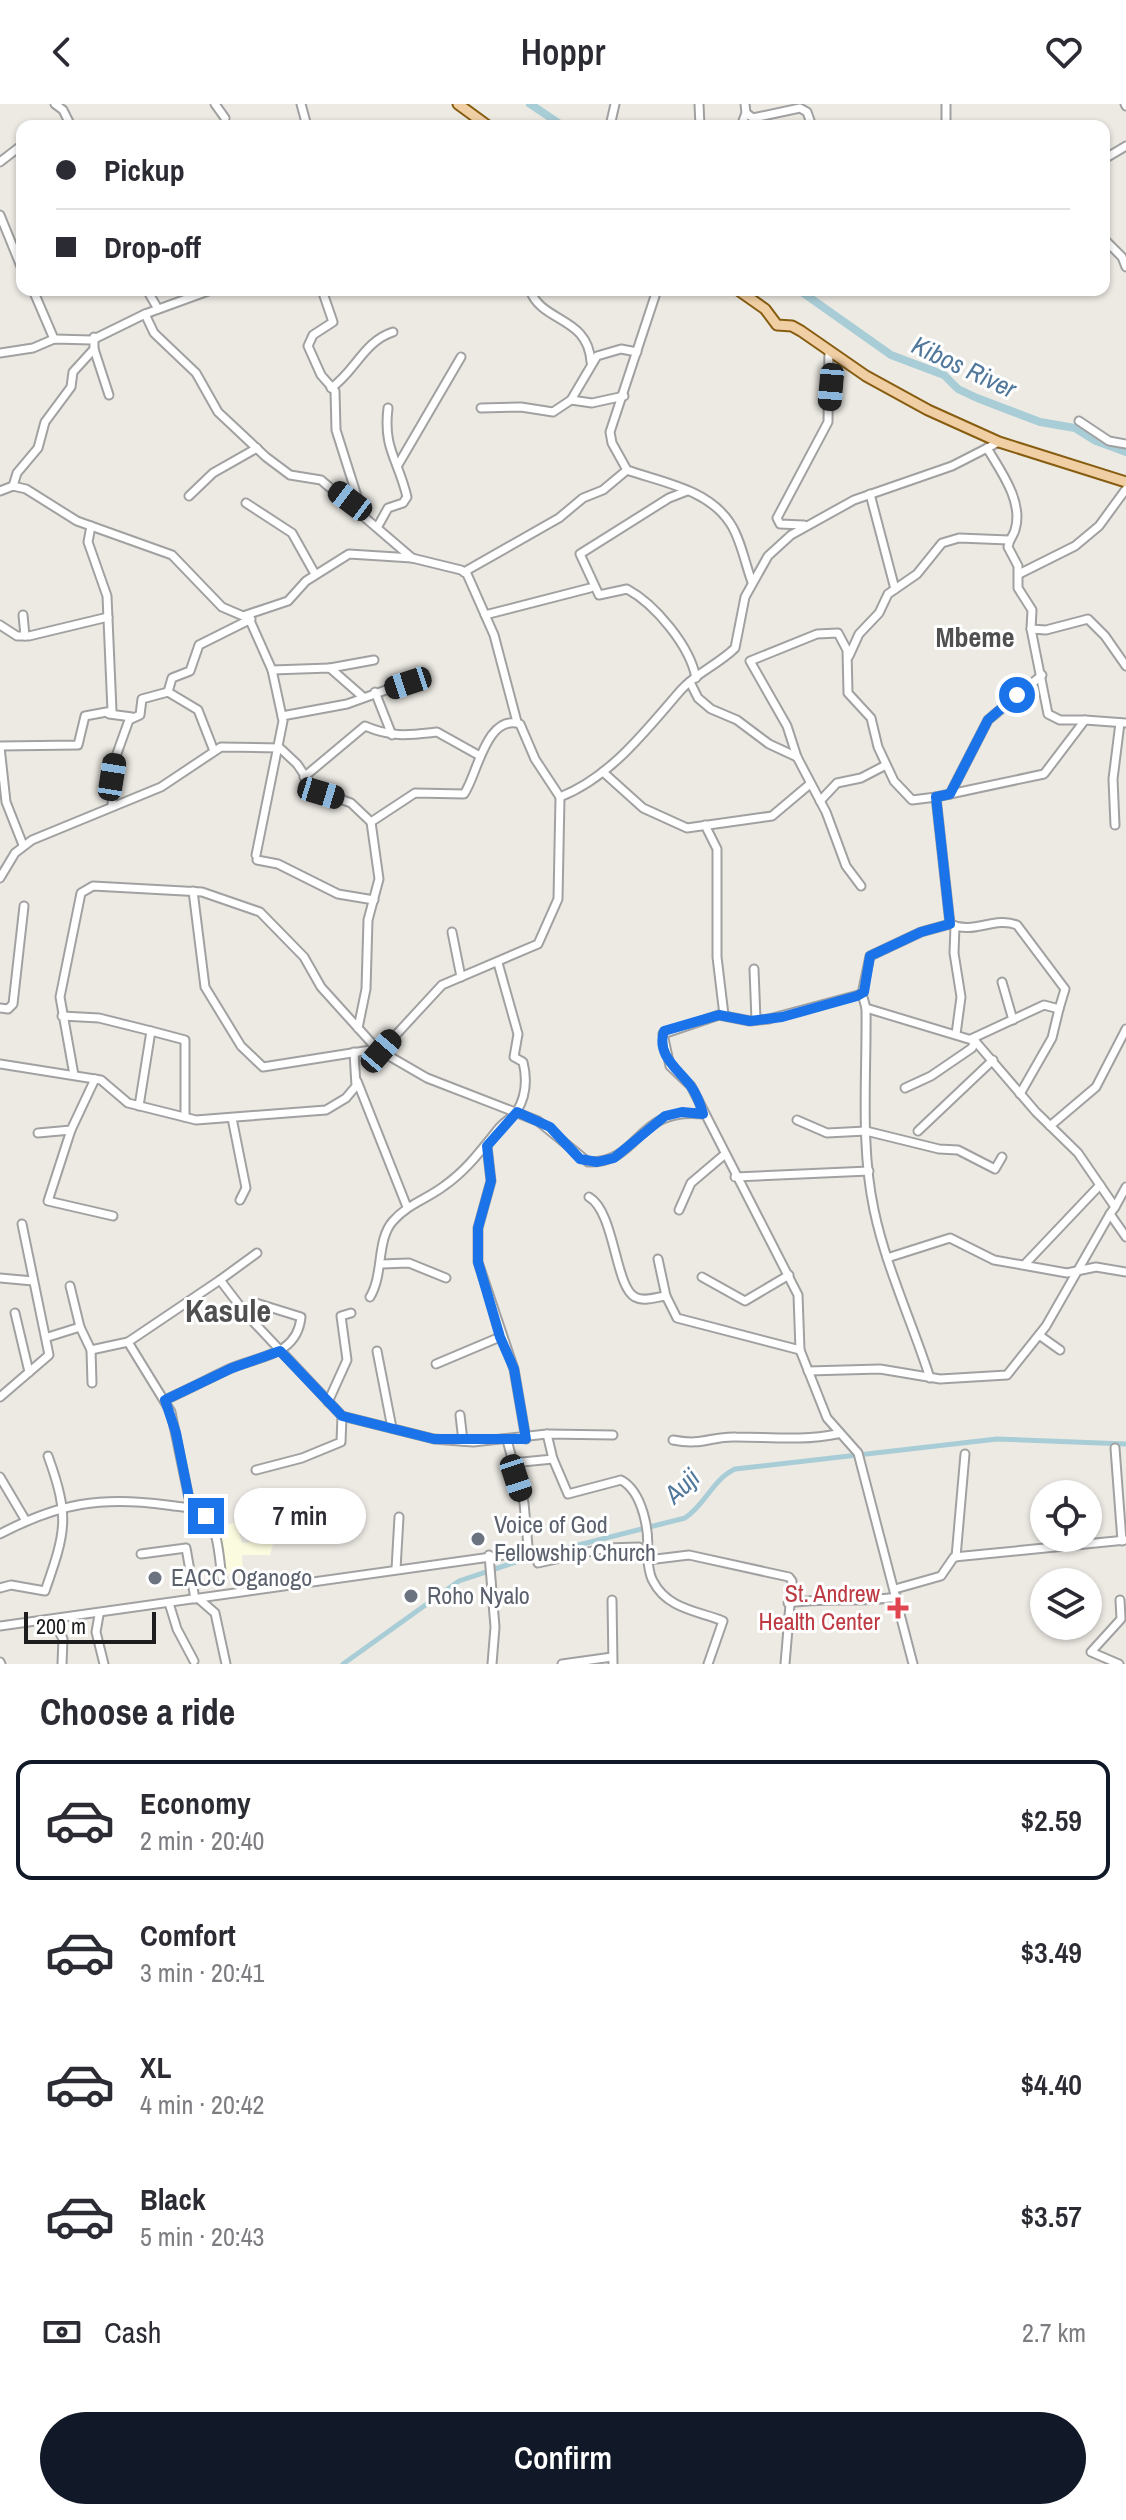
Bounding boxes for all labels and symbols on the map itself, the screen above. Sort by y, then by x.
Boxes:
water label: Kibos River [906,327,1023,406]
car [817,362,845,412]
car [324,477,376,525]
district label: Mbeme [935,618,1015,656]
car [381,664,435,702]
route start [999,677,1035,713]
car [96,751,128,803]
car [295,775,347,811]
car [356,1025,406,1077]
district label: Kasule [185,1289,271,1332]
car [497,1451,535,1505]
water label: Auji [656,1460,707,1512]
callout: 7 min [234,1488,366,1544]
route end [188,1498,224,1534]
place label: Voice of God Fellowship Church [494,1508,656,1568]
marker: Voice of God Fellowship Church [469,1530,487,1548]
place label: EACC Oganogo [171,1561,312,1593]
marker: EACC Oganogo [146,1569,164,1587]
place label: St. Andrew Health Center [759,1577,881,1637]
place label: Roho Nyalo [427,1579,530,1611]
marker: Roho Nyalo [402,1587,420,1605]
marker: St. Andrew Health Center [887,1597,909,1619]
scale bar [24,1608,156,1644]

